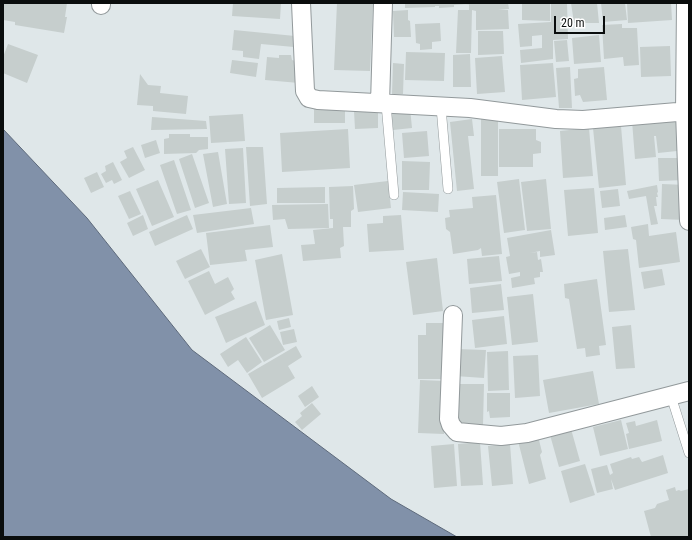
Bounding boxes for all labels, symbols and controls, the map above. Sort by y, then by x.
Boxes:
scale bar [556,8,607,34]
text: 20 m [561,16,585,30]

